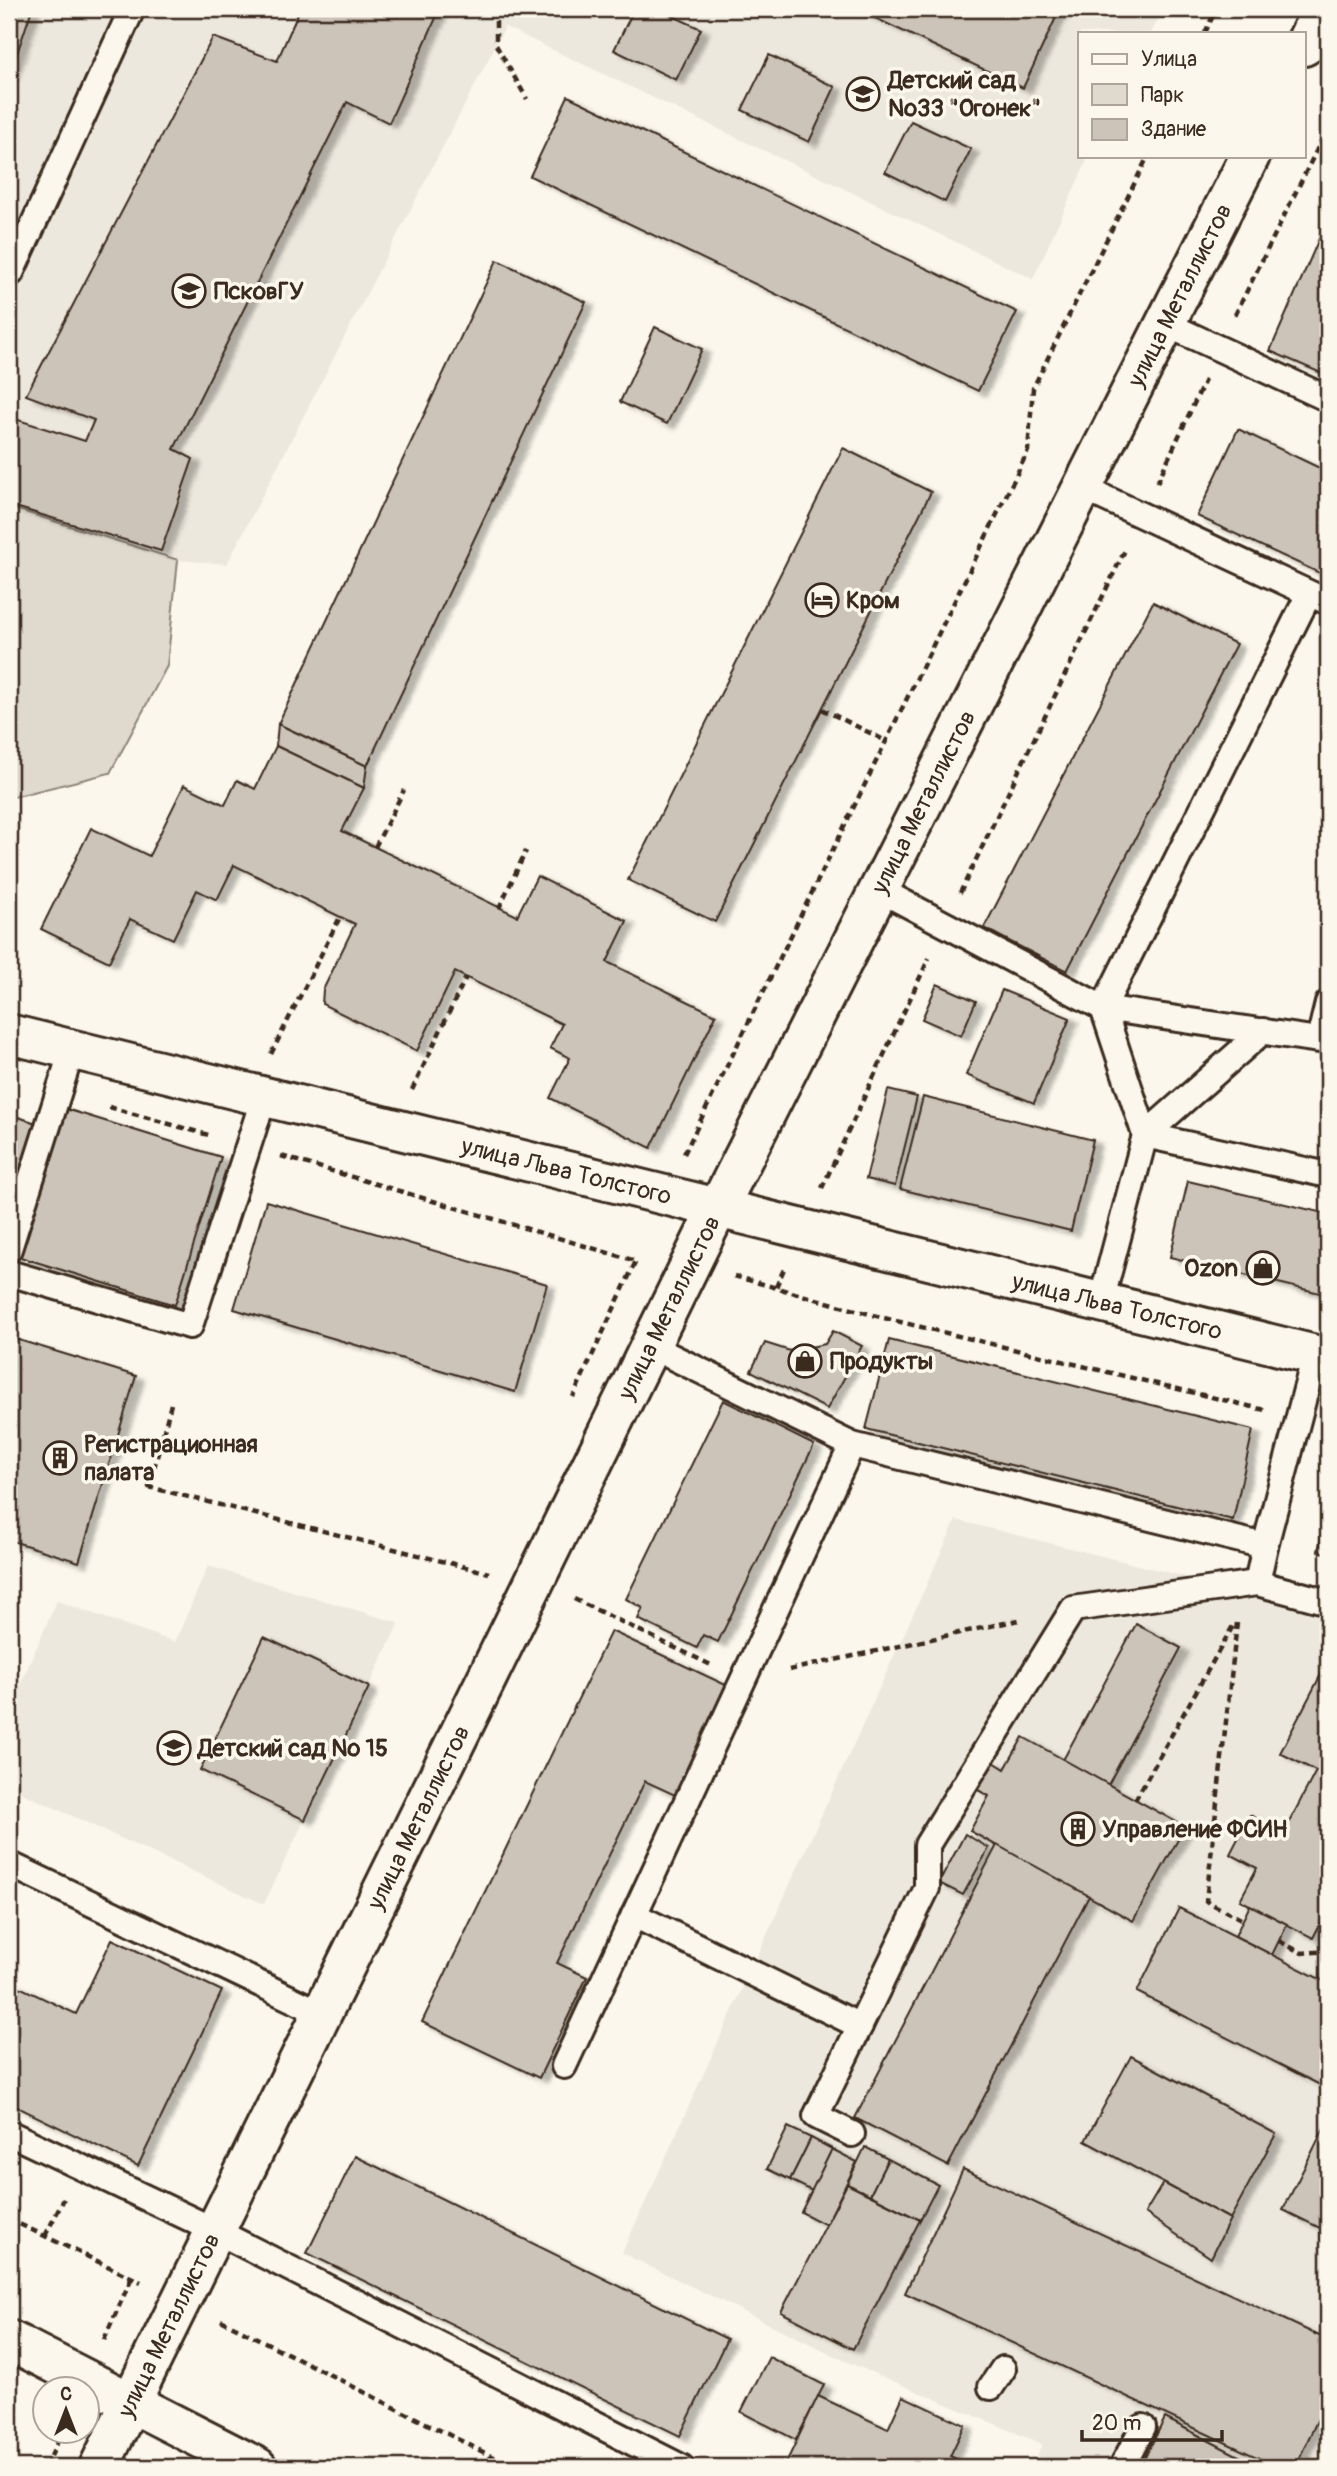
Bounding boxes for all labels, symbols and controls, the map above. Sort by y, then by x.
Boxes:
legend [1078,32,1306,158]
text: Улица [1141,46,1197,73]
place label: Детский сад №33 "Огонек" [886,66,1041,123]
school or university icon: Детский сад №33 "Огонек" [844,75,882,113]
text: Парк [1141,82,1184,109]
text: Здание [1141,116,1207,143]
street label: улица Металлистов [1121,199,1239,393]
school or university icon: ПсковГУ [170,272,208,310]
place label: ПсковГУ [214,277,304,306]
hotel icon: Кром [803,581,841,619]
place label: Кром [846,586,900,615]
street label: улица Металлистов [865,706,982,900]
street label: улица Льва Толстого [457,1131,674,1211]
street label: улица Металлистов [612,1211,727,1406]
shop icon: Ozon [1244,1249,1282,1287]
place label: Ozon [1184,1254,1238,1283]
street label: улица Льва Толстого [1008,1267,1225,1346]
shop icon: Продукты [786,1342,824,1380]
place label: Продукты [830,1347,933,1376]
place label: Регистрационная палата [84,1430,258,1487]
building icon: Регистрационная палата [41,1439,79,1477]
street label: улица Металлистов [361,1721,476,1915]
school or university icon: Детский сад № 15 [155,1729,193,1767]
place label: Детский сад № 15 [196,1734,388,1763]
building icon: Управление ФСИН [1059,1810,1097,1848]
place label: Управление ФСИН [1102,1815,1288,1844]
street label: улица Металлистов [111,2229,227,2423]
north arrow [32,2374,102,2444]
text: С [60,2382,72,2406]
scale bar [1082,2399,1222,2443]
text: 20 m [1092,2410,1141,2437]

